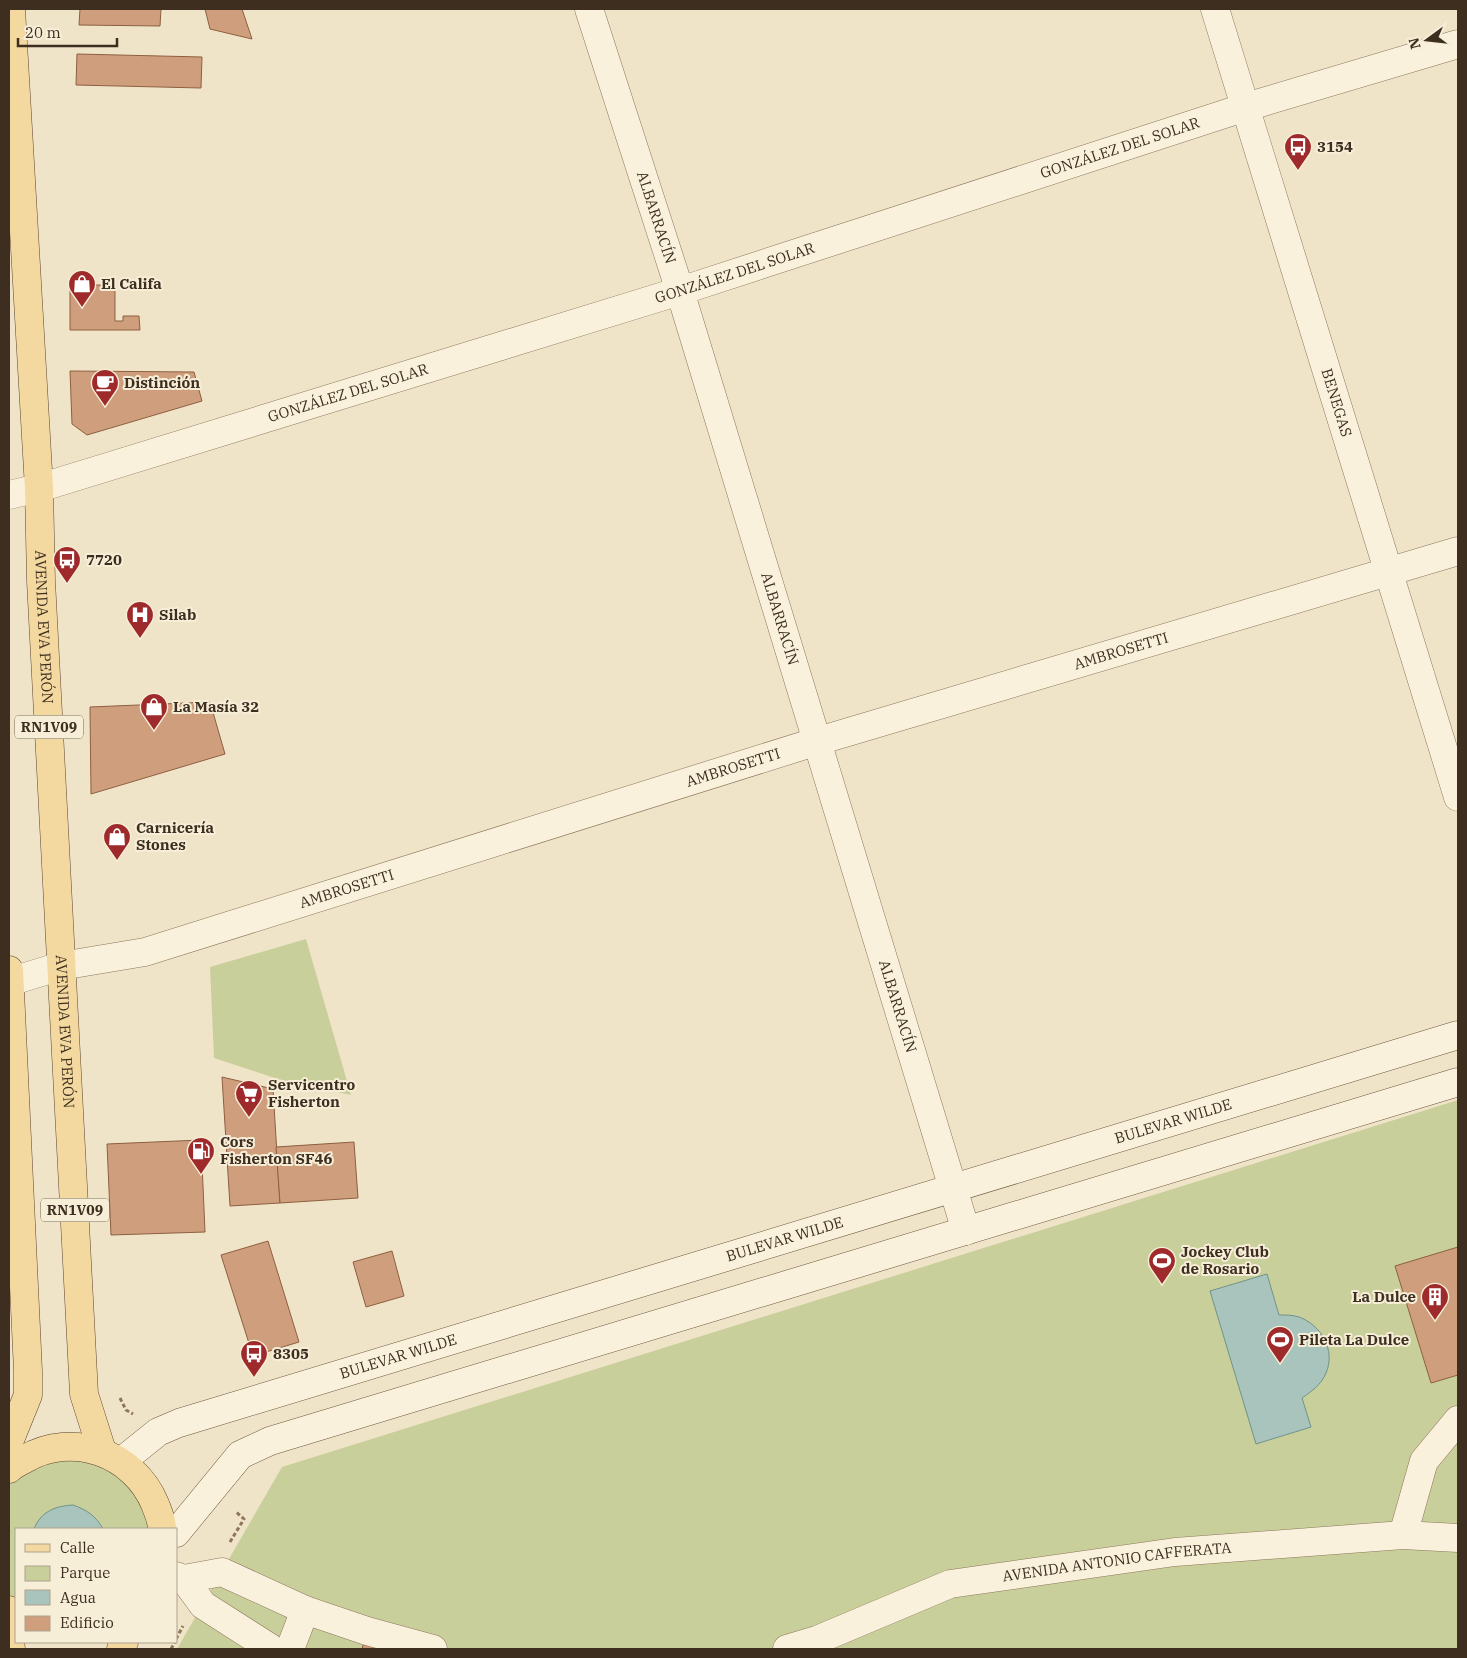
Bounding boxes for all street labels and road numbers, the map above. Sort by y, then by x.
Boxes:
street label: GONZÁLEZ DEL SOLAR [1038,113,1202,182]
street label: ALBARRACÍN [633,169,681,266]
street label: GONZÁLEZ DEL SOLAR [652,238,817,307]
street label: GONZÁLEZ DEL SOLAR [265,359,430,426]
street label: BENEGAS [1317,366,1356,439]
street label: AVENIDA EVA PERÓN [31,550,57,704]
street label: ALBARRACÍN [757,570,803,667]
street label: AMBROSETTI [1071,628,1170,674]
road number: RN1V09 [15,716,83,739]
street label: AMBROSETTI [684,743,783,791]
street label: AMBROSETTI [297,865,396,912]
street label: AVENIDA EVA PERÓN [52,954,79,1109]
street label: ALBARRACÍN [875,957,921,1055]
street label: BULEVAR WILDE [1112,1094,1234,1148]
road number: RN1V09 [41,1198,109,1222]
street label: BULEVAR WILDE [724,1212,845,1266]
street label: BULEVAR WILDE [337,1329,459,1383]
street label: AVENIDA ANTONIO CAFFERATA [1001,1538,1233,1585]

